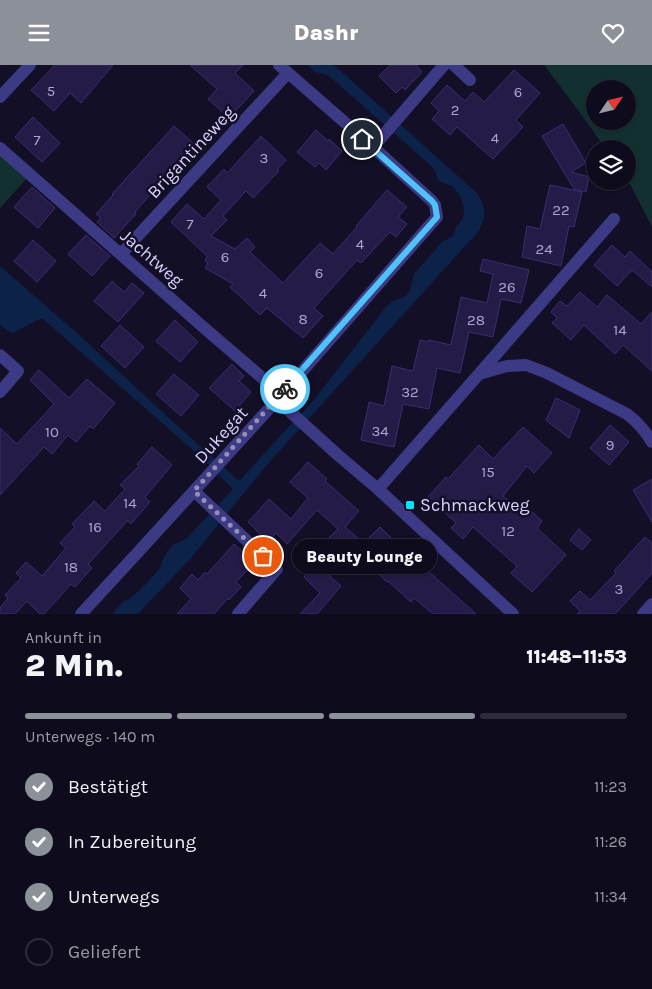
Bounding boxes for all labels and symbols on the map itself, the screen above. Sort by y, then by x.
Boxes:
north arrow [586,80,636,130]
house number: 5 [47,82,55,100]
house number: 6 [514,83,522,101]
street label: Brigantineweg [142,101,240,203]
house number: 2 [451,101,459,119]
pin [341,118,383,160]
house number: 4 [491,129,500,147]
house number: 7 [33,131,41,149]
house number: 3 [260,149,268,167]
house number: 22 [552,201,570,219]
house number: 7 [186,215,194,233]
street label: Jachtweg [116,225,188,291]
house number: 4 [356,235,365,253]
house number: 24 [535,240,553,258]
house number: 6 [221,248,229,266]
house number: 6 [315,264,323,282]
house number: 26 [498,278,516,296]
house number: 4 [259,284,268,302]
house number: 8 [298,310,308,328]
house number: 28 [467,311,485,329]
house number: 14 [613,321,627,339]
courier [260,364,310,414]
house number: 32 [401,383,419,401]
street label: Dukegat [190,402,252,468]
house number: 34 [371,422,389,440]
house number: 10 [45,423,59,441]
house number: 9 [606,436,614,454]
house number: 15 [481,463,495,481]
house number: 14 [123,494,137,512]
place label: Schmackweg [420,494,530,516]
marker: Schmackweg [404,499,416,511]
house number: 16 [88,518,102,536]
house number: 12 [501,522,515,540]
pin [242,535,284,577]
callout: Beauty Lounge [293,539,438,573]
house number: 18 [64,558,78,576]
house number: 3 [615,580,623,598]

